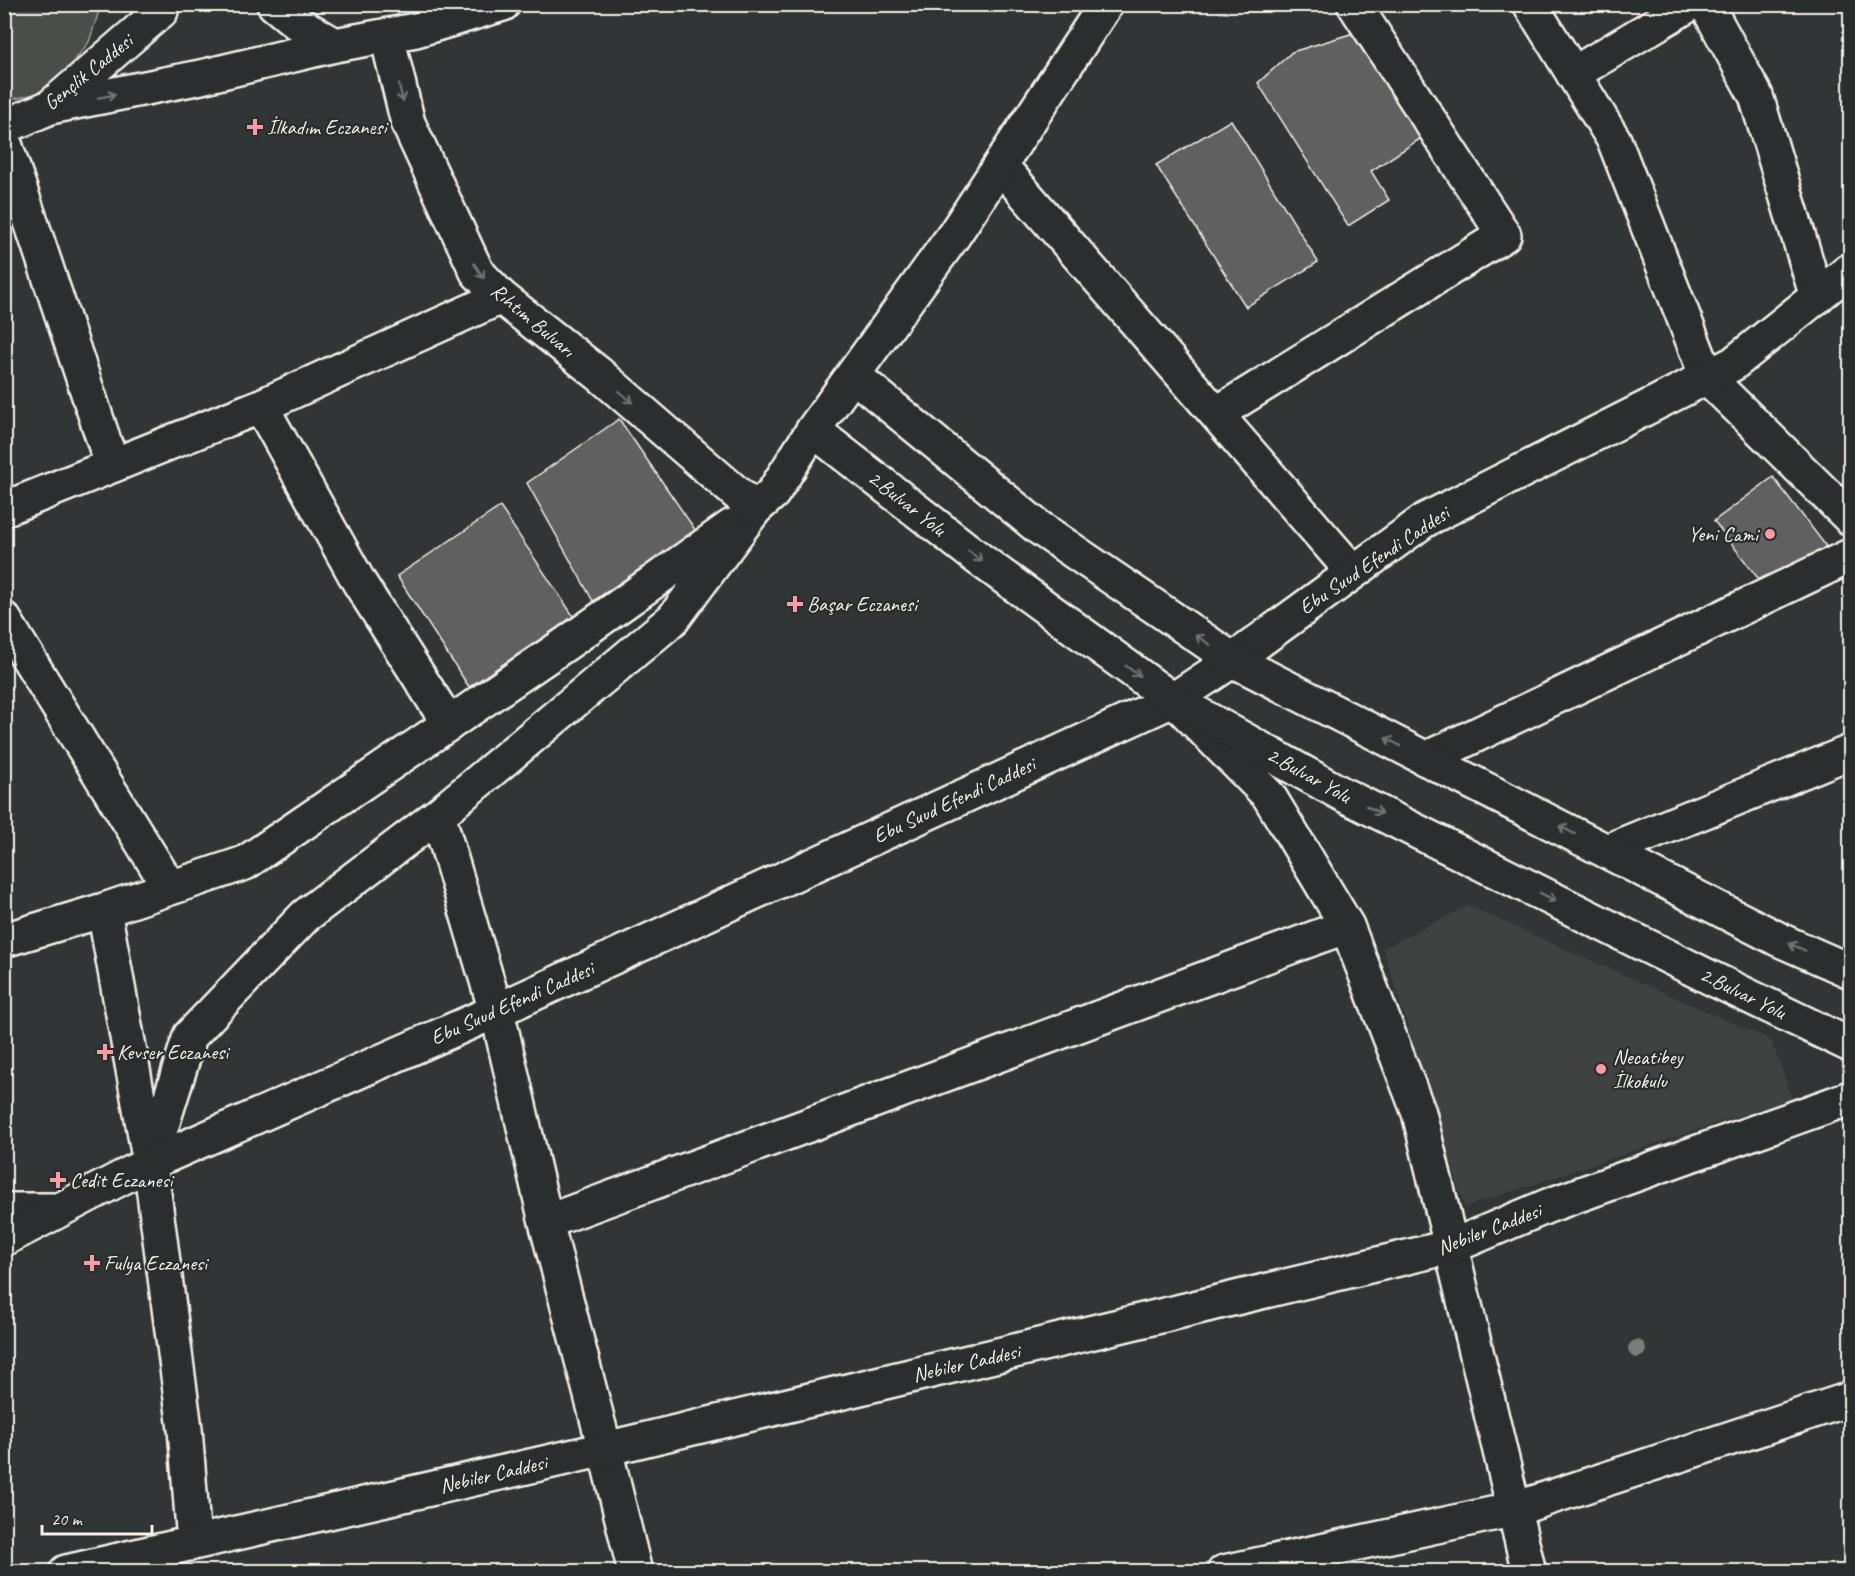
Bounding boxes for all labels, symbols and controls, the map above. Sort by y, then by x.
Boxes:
street label: Gençlik Caddesi [38,26,140,116]
one-way arrow [395,83,407,102]
one-way arrow [97,90,116,101]
place label: İlkadım Eczanesi [267,114,390,140]
marker: İlkadım Eczanesi [248,120,262,134]
one-way arrow [473,262,485,278]
street label: Rıhtım Bulvarı [486,277,581,363]
one-way arrow [618,390,633,404]
street label: 2.Bulvar Yolu [863,464,952,542]
street label: Ebu Suud Efendi Caddesi [1294,498,1457,620]
place label: Yeni Cami [1688,521,1761,547]
marker: Yeni Cami [1763,527,1777,541]
one-way arrow [966,550,982,563]
place label: Başar Eczanesi [807,591,920,617]
marker: Başar Eczanesi [788,597,802,611]
one-way arrow [1195,634,1212,646]
one-way arrow [1124,664,1140,677]
one-way arrow [1385,735,1403,747]
street label: 2.Bulvar Yolu [1262,741,1357,809]
street label: Ebu Suud Efendi Caddesi [869,750,1042,849]
one-way arrow [1365,804,1382,816]
one-way arrow [1558,824,1576,836]
one-way arrow [1539,892,1557,903]
one-way arrow [1788,941,1807,952]
street label: Ebu Suud Efendi Caddesi [426,954,600,1051]
street label: 2.Bulvar Yolu [1696,961,1791,1025]
place label: Kevser Eczanesi [117,1039,231,1065]
place label: Necatibey İlkokulu [1613,1044,1684,1094]
marker: Kevser Eczanesi [98,1045,112,1059]
marker: Necatibey İlkokulu [1594,1062,1608,1076]
place label: Cedit Eczanesi [70,1167,176,1193]
marker: Cedit Eczanesi [51,1173,65,1187]
street label: Nebiler Caddesi [1433,1196,1547,1261]
place label: Fulya Eczanesi [104,1250,210,1276]
marker: Fulya Eczanesi [85,1256,99,1270]
street label: Nebiler Caddesi [910,1337,1025,1388]
street label: Nebiler Caddesi [437,1448,552,1499]
scale bar [42,1498,152,1536]
text: 20 m [51,1508,84,1530]

